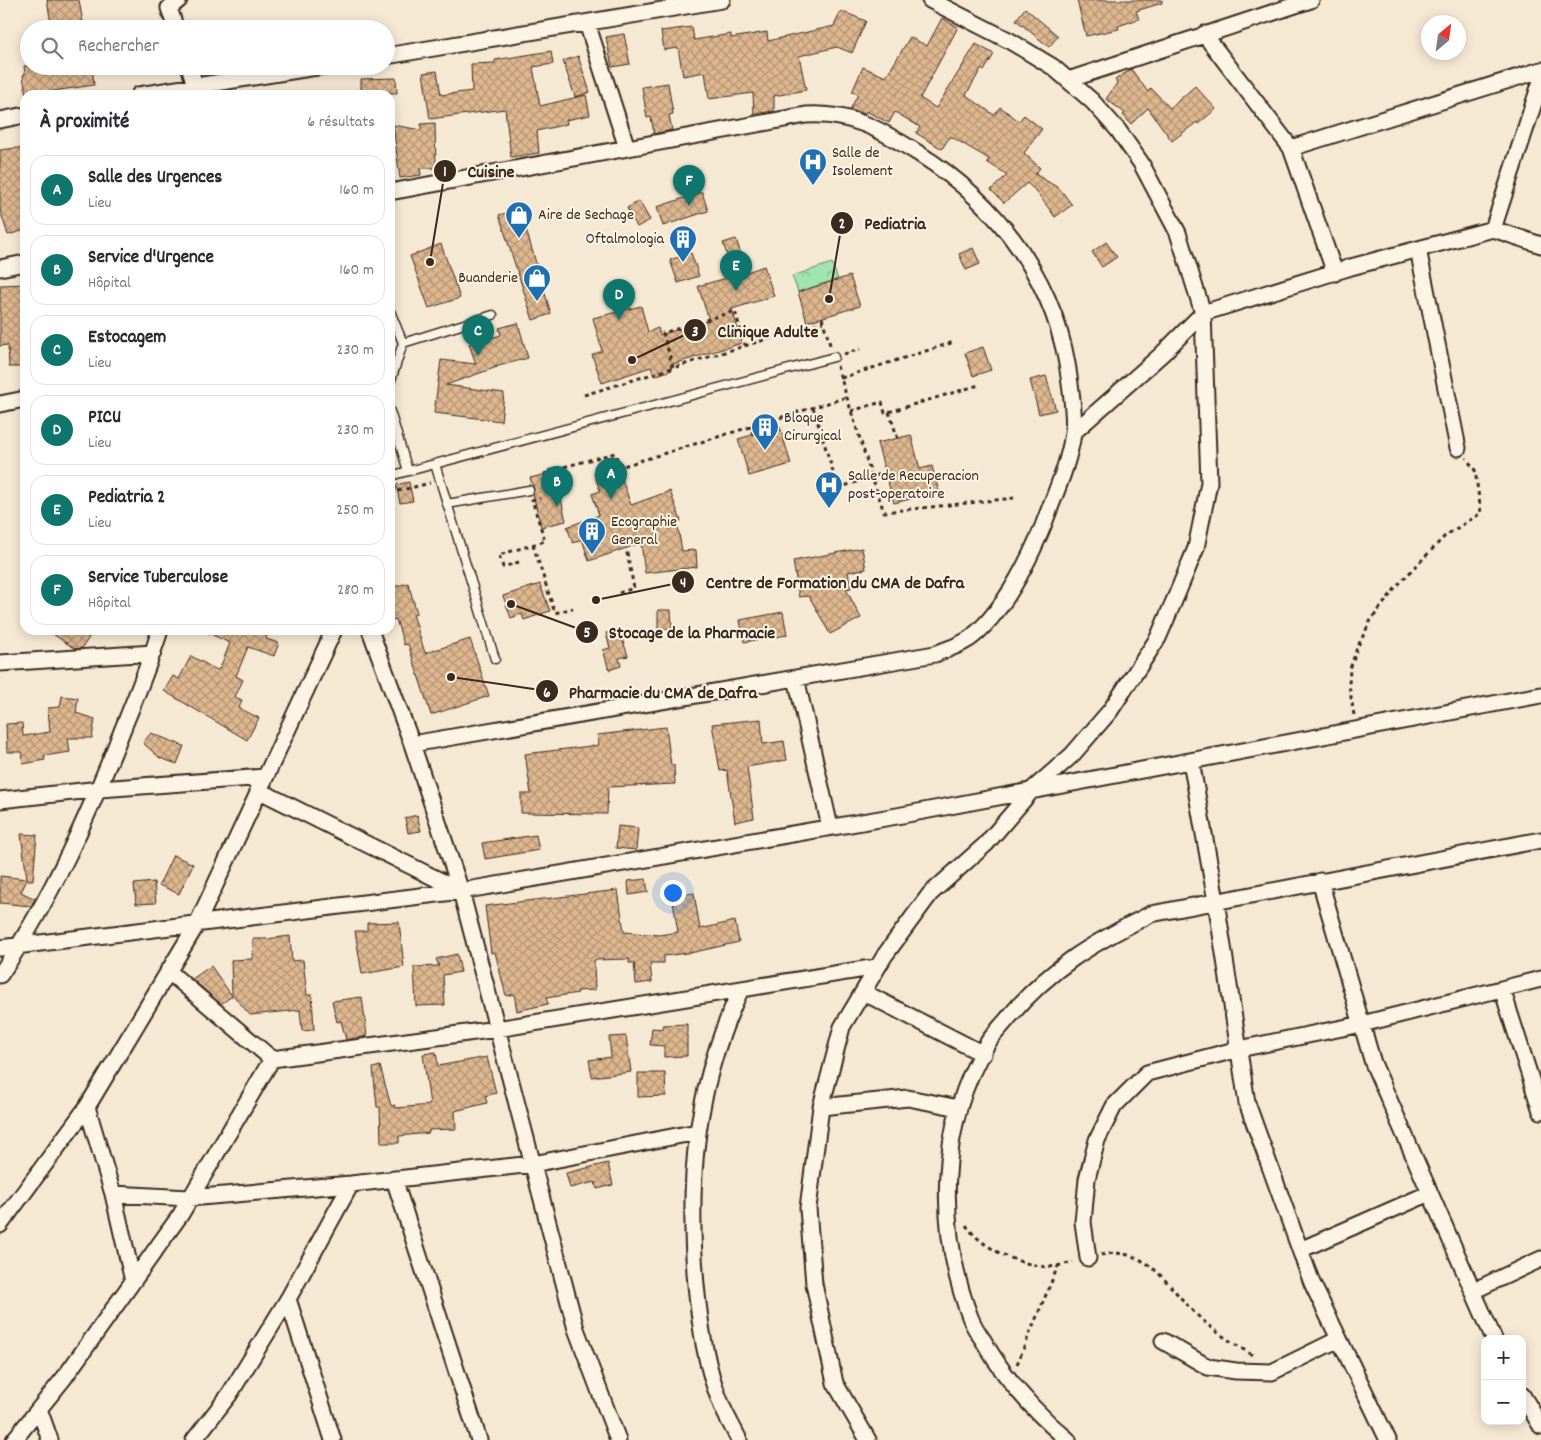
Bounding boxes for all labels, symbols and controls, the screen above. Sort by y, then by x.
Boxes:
north arrow [1421,15,1466,60]
search box [20,20,395,75]
icon: search [38,34,66,62]
text: Rechercher [78,34,159,61]
text: À proximité [40,108,129,138]
text: 6 résultats [307,111,375,134]
place label: Salle de Isolement [832,142,893,183]
hospital icon: Salle de Isolement [798,147,828,186]
callout: Cuisine [432,154,524,187]
text: Cuisine [467,161,515,186]
text: 1 [443,162,447,184]
text: Salle des Urgences [88,165,222,192]
pin: F [673,165,705,206]
text: A [53,179,61,202]
text: 160 m [339,179,374,202]
text: Lieu [88,192,111,215]
shop icon: Aire de Sechage [504,200,534,239]
place label: Aire de Sechage [538,204,634,227]
callout: Pediatria [829,206,936,239]
text: Pediatria [864,213,926,238]
text: 2 [839,214,845,236]
building icon: Oftalmologia [668,224,698,263]
place label: Oftalmologia [585,228,664,251]
text: Service d'Urgence [88,245,214,272]
pin: E [720,250,752,291]
text: B [53,259,61,282]
text: 160 m [339,259,374,282]
shop icon: Buanderie [522,263,552,302]
place label: Buanderie [458,267,518,290]
text: Hôpital [88,272,131,295]
pin: D [603,279,635,320]
callout: Clinique Adulte [683,314,829,347]
pin: C [462,315,494,356]
text: Clinique Adulte [718,321,818,346]
text: 3 [692,322,699,344]
text: Estocagem [88,325,166,352]
text: C [53,339,61,362]
text: 230 m [337,339,374,362]
text: Lieu [88,352,111,375]
text: PICU [88,405,121,432]
place label: Bloque Cirurgical [784,407,841,448]
building icon: Bloque Cirurgical [750,412,780,451]
text: D [53,419,61,442]
text: 230 m [337,419,374,442]
text: Lieu [88,432,111,455]
pin: A [595,458,627,499]
place label: Salle de Recuperacion post-operatoire [848,465,979,506]
pin: B [541,466,573,507]
hospital icon: Salle de Recuperacion post-operatoire [814,470,844,509]
text: Pediatria 2 [88,485,165,512]
text: E [53,499,61,522]
text: 250 m [336,499,374,522]
place label: Ecographie General [611,511,677,552]
text: Lieu [88,512,111,535]
building icon: Ecographie General [577,516,607,555]
text: Service Tuberculose [88,565,228,592]
callout: Centre de Formation du CMA de Dafra [670,565,974,598]
text: Centre de Formation du CMA de Dafra [706,572,965,597]
text: 4 [680,573,686,595]
text: F [53,579,61,602]
text: 280 m [337,579,374,602]
text: Hôpital [88,592,131,615]
callout: Stocage de la Pharmacie [574,615,785,648]
text: Stocage de la Pharmacie [609,622,775,647]
text: 5 [584,623,591,645]
callout: Pharmacie du CMA de Dafra [534,675,767,708]
text: Pharmacie du CMA de Dafra [569,682,758,707]
text: 6 [543,683,551,705]
your location [660,880,686,906]
map controls [1481,1335,1526,1425]
button: + [1481,1335,1526,1380]
button: − [1481,1380,1526,1425]

